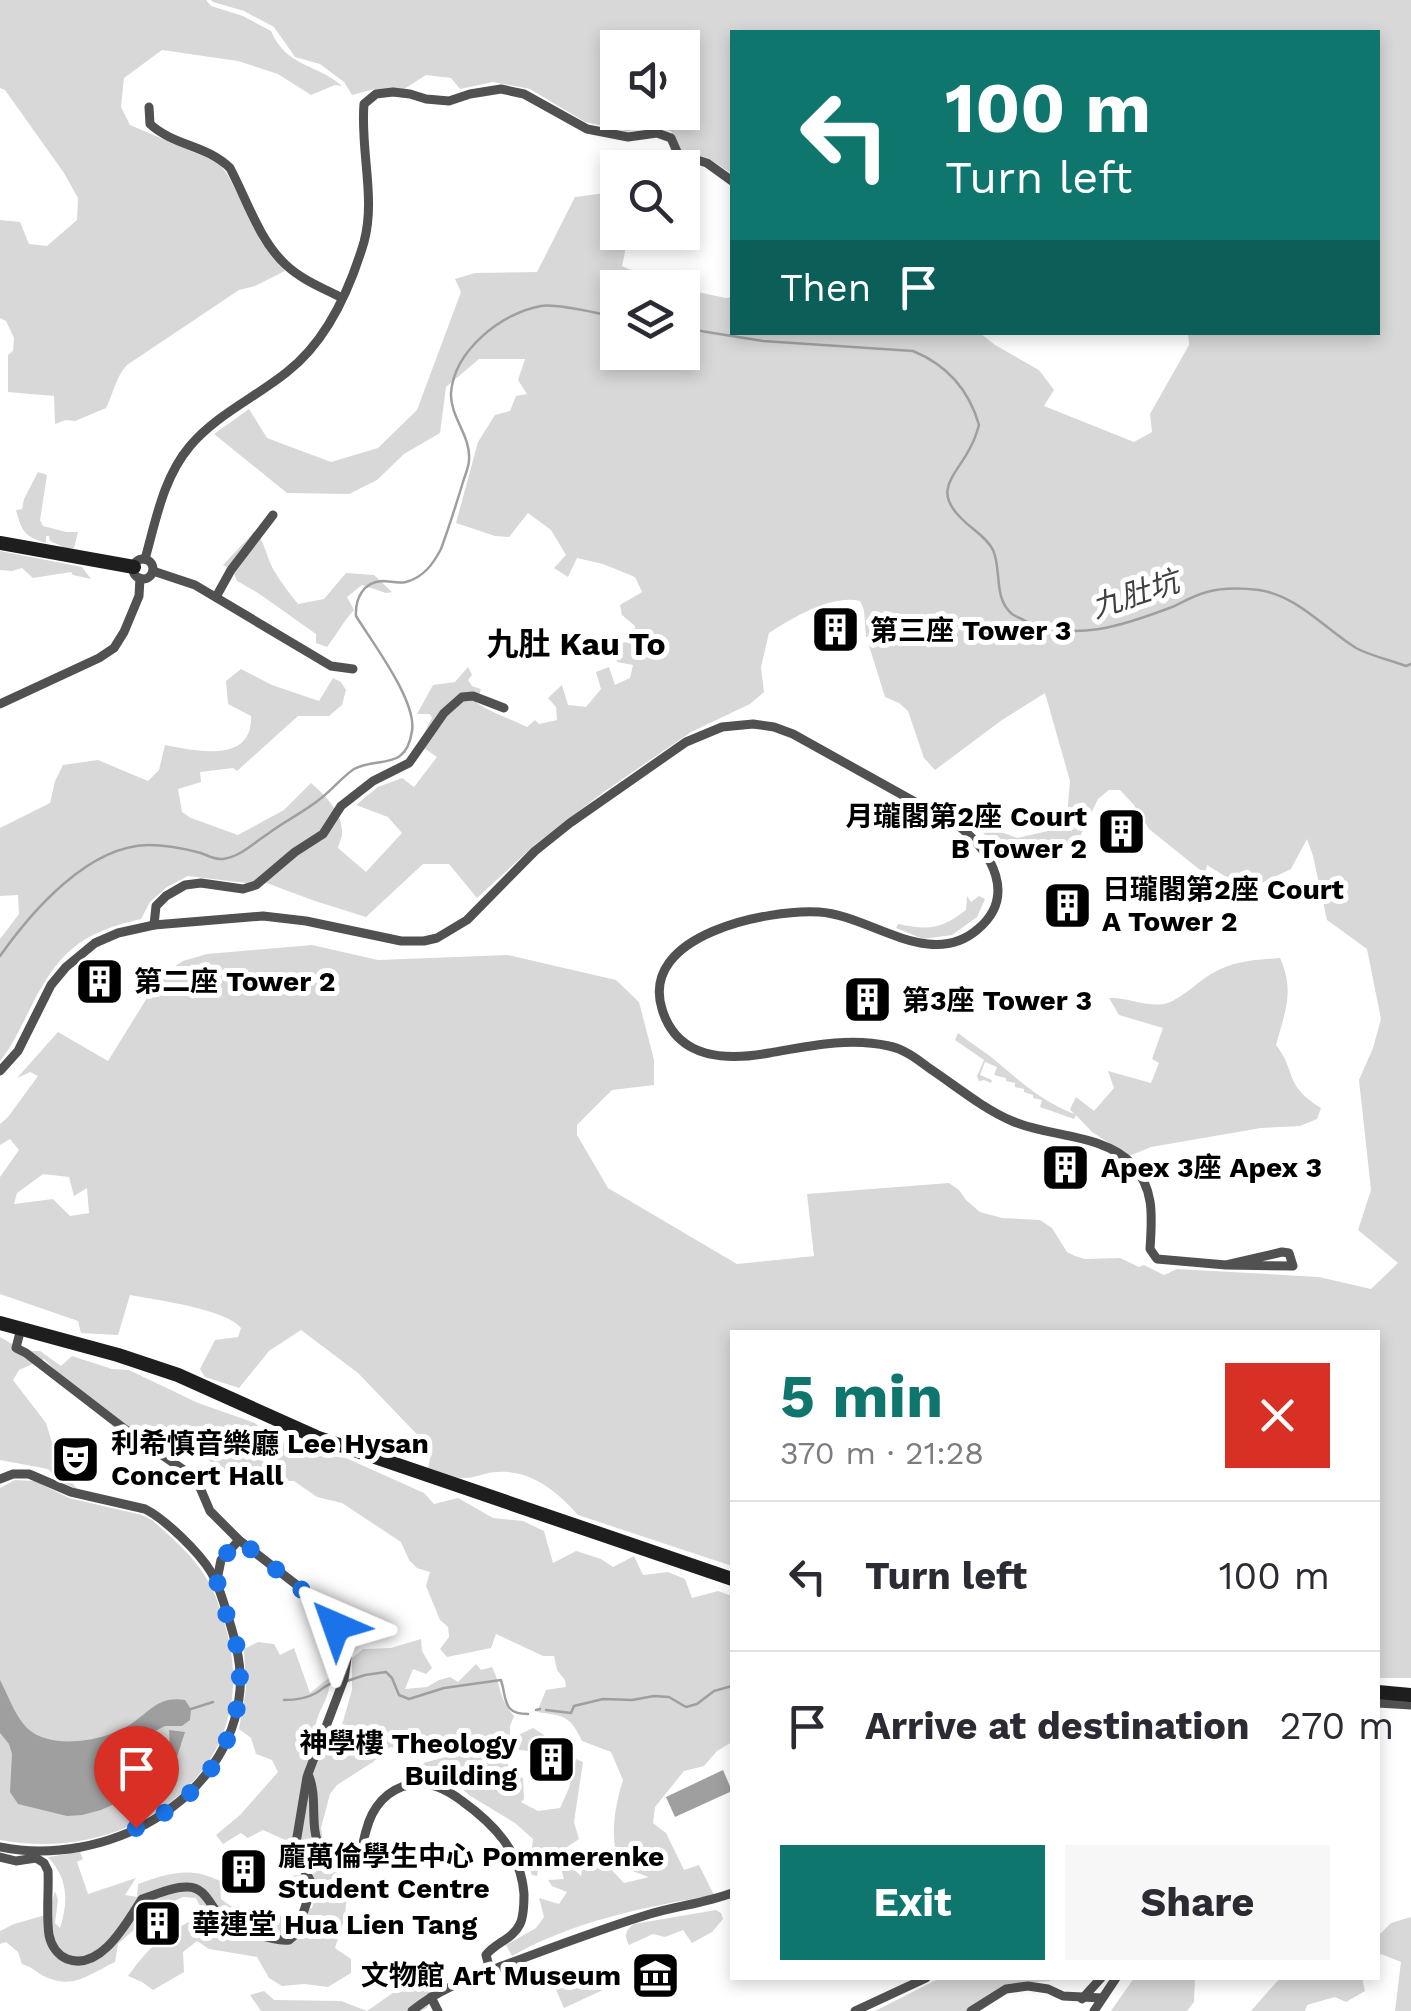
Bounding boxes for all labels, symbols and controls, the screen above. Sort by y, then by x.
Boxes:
map controls [600,30,700,370]
button: sound [600,30,700,130]
text: 100 m [945,67,1151,149]
icon: left [780,70,910,200]
button: search [600,150,700,250]
text: Turn left [945,151,1132,204]
icon: arrive [891,260,946,315]
text: Then [780,266,871,310]
button: layers [600,270,700,370]
water label: 九肚坑 [1087,562,1187,625]
building icon: 第三座 Tower 3 [809,604,861,656]
place label: 第三座 Tower 3 [870,614,1071,647]
district label: 九肚 Kau To [486,625,666,663]
place label: 月瓏閣第2座 Court B Tower 2 [845,800,1087,865]
building icon: 月瓏閣第2座 Court B Tower 2 [1096,806,1148,858]
place label: 日瓏閣第2座 Court A Tower 2 [1102,873,1344,938]
building icon: 日瓏閣第2座 Court A Tower 2 [1041,879,1093,931]
building icon: 第二座 Tower 2 [73,955,125,1007]
place label: 第二座 Tower 2 [134,965,335,998]
building icon: 第3座 Tower 3 [841,974,893,1026]
place label: 第3座 Tower 3 [902,984,1092,1017]
building icon: Apex 3座 Apex 3 [1040,1141,1092,1193]
place label: Apex 3座 Apex 3 [1101,1151,1322,1184]
text: 5 min [780,1361,943,1432]
button: close [1225,1363,1330,1468]
place label: 利希慎音樂廳 Lee Hysan Concert Hall [111,1427,429,1492]
theatre icon: 利希慎音樂廳 Lee Hysan Concert Hall [50,1433,102,1485]
text: 370 m · 21:28 [780,1434,984,1472]
icon: left [780,1549,835,1604]
text: Turn left [865,1554,1027,1598]
text: 100 m [1219,1554,1330,1598]
position arrow [284,1574,388,1678]
icon: arrive [780,1699,835,1754]
text: Arrive at destination [865,1704,1250,1748]
text: 270 m [1280,1704,1394,1748]
pin [94,1726,179,1829]
place label: 神學樓 Theology Building [299,1727,517,1792]
building icon: 神學樓 Theology Building [526,1733,578,1785]
icon: arrive [109,1741,164,1796]
place label: 龐萬倫學生中心 Pommerenke Student Centre [278,1840,664,1905]
button: Exit [780,1845,1045,1960]
button: Share [1065,1845,1330,1960]
building icon: 龐萬倫學生中心 Pommerenke Student Centre [217,1846,269,1898]
building icon: 華連堂 Hua Lien Tang [131,1898,183,1950]
place label: 華連堂 Hua Lien Tang [192,1908,477,1941]
museum icon: 文物館 Art Museum [630,1949,682,2001]
place label: 文物館 Art Museum [361,1959,621,1992]

